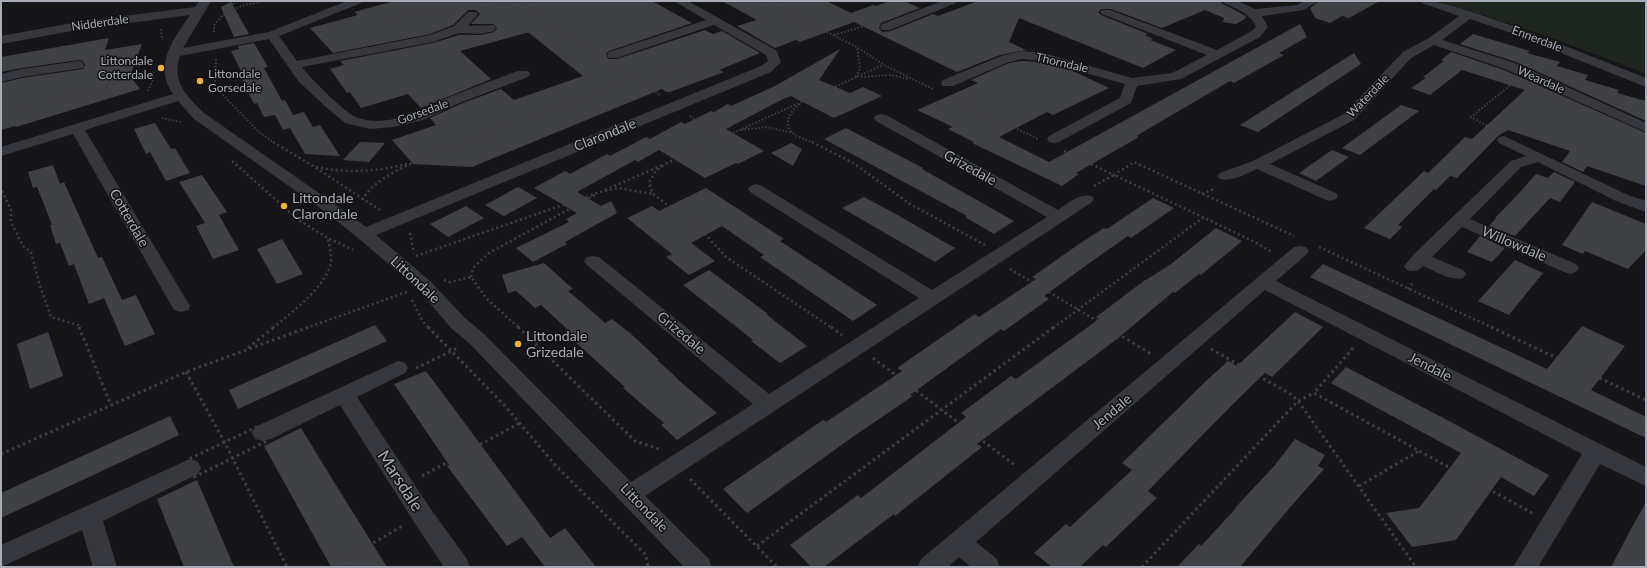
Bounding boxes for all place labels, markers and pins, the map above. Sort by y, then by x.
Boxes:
place label: Littondale Cotterdale [98,54,153,82]
marker: Littondale Cotterdale [156,63,166,73]
place label: Littondale Gorsedale [208,67,261,95]
marker: Littondale Gorsedale [195,76,205,86]
place label: Littondale Clarondale [292,190,358,222]
marker: Littondale Clarondale [279,201,289,211]
place label: Littondale Grizedale [526,328,587,360]
marker: Littondale Grizedale [513,339,523,349]

